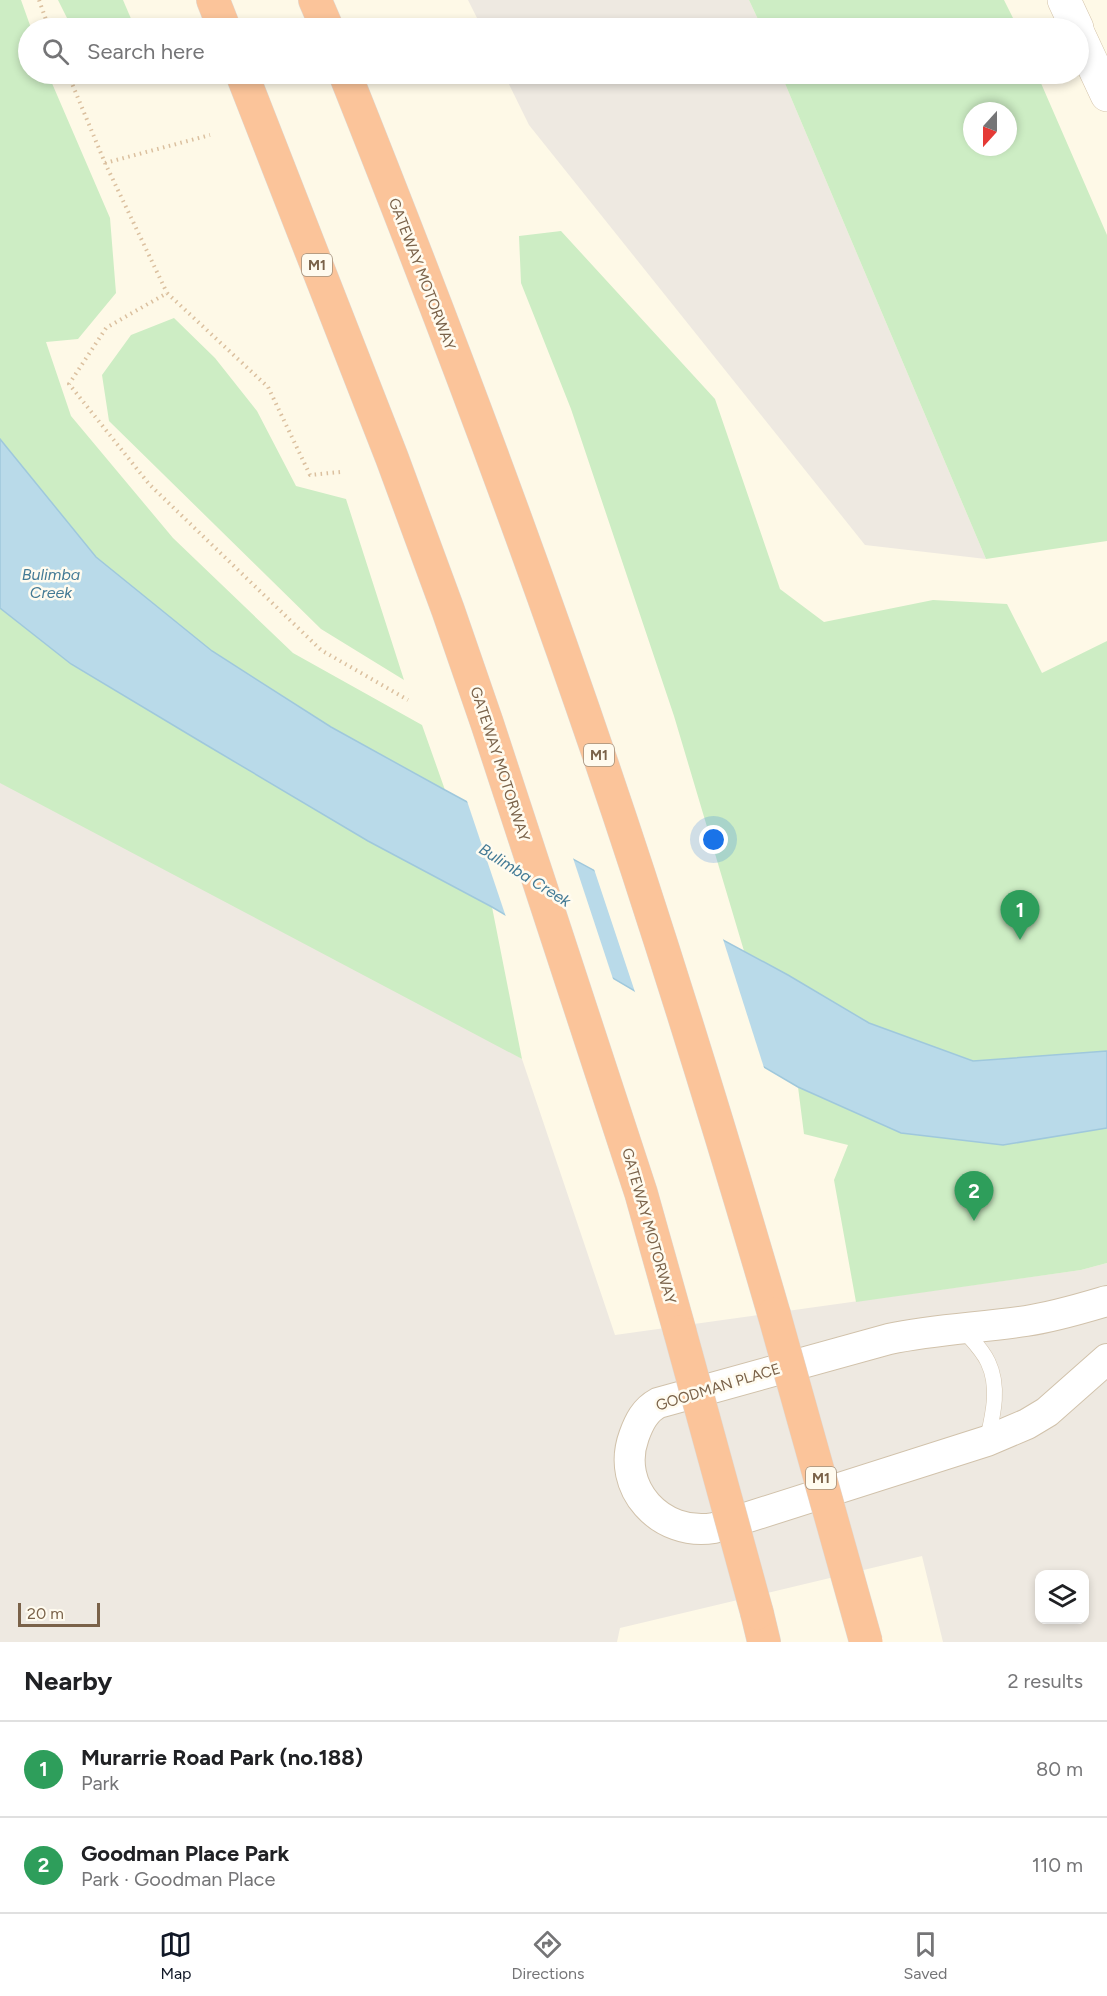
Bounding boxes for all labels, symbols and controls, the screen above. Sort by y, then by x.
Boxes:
search box [18,18,1089,84]
icon: search [39,35,72,68]
text: Search here [87,38,205,65]
north arrow [963,102,1017,156]
street label: GATEWAY MOTORWAY [385,195,459,353]
road number: M1 [302,254,332,276]
water label: Bulimba Creek [22,565,80,602]
street label: GATEWAY MOTORWAY [466,684,534,844]
road number: M1 [584,744,614,766]
your location [699,825,728,854]
water label: Bulimba Creek [476,839,575,911]
pin: 1 [1000,890,1040,940]
street label: GATEWAY MOTORWAY [618,1146,680,1306]
pin: 2 [954,1172,994,1221]
street label: GOODMAN PLACE [654,1360,782,1414]
road number: M1 [806,1467,836,1489]
map controls [1035,1570,1089,1624]
button: layers [1035,1570,1089,1624]
scale bar [18,1600,100,1628]
text: 20 m [27,1604,64,1623]
text: Nearby [24,1665,112,1697]
text: 2 results [1007,1669,1083,1693]
text: Murarrie Road Park (no.188) [81,1744,363,1771]
text: 1 [39,1757,48,1781]
text: 80 m [1036,1757,1083,1781]
text: Park [81,1771,119,1795]
text: Goodman Place Park [81,1840,289,1867]
text: 2 [38,1853,49,1877]
text: 110 m [1032,1853,1083,1877]
text: Park · Goodman Place [81,1867,275,1891]
tab: Map [159,1928,192,1983]
tab: Directions [511,1928,584,1983]
tab: Saved [903,1928,948,1983]

